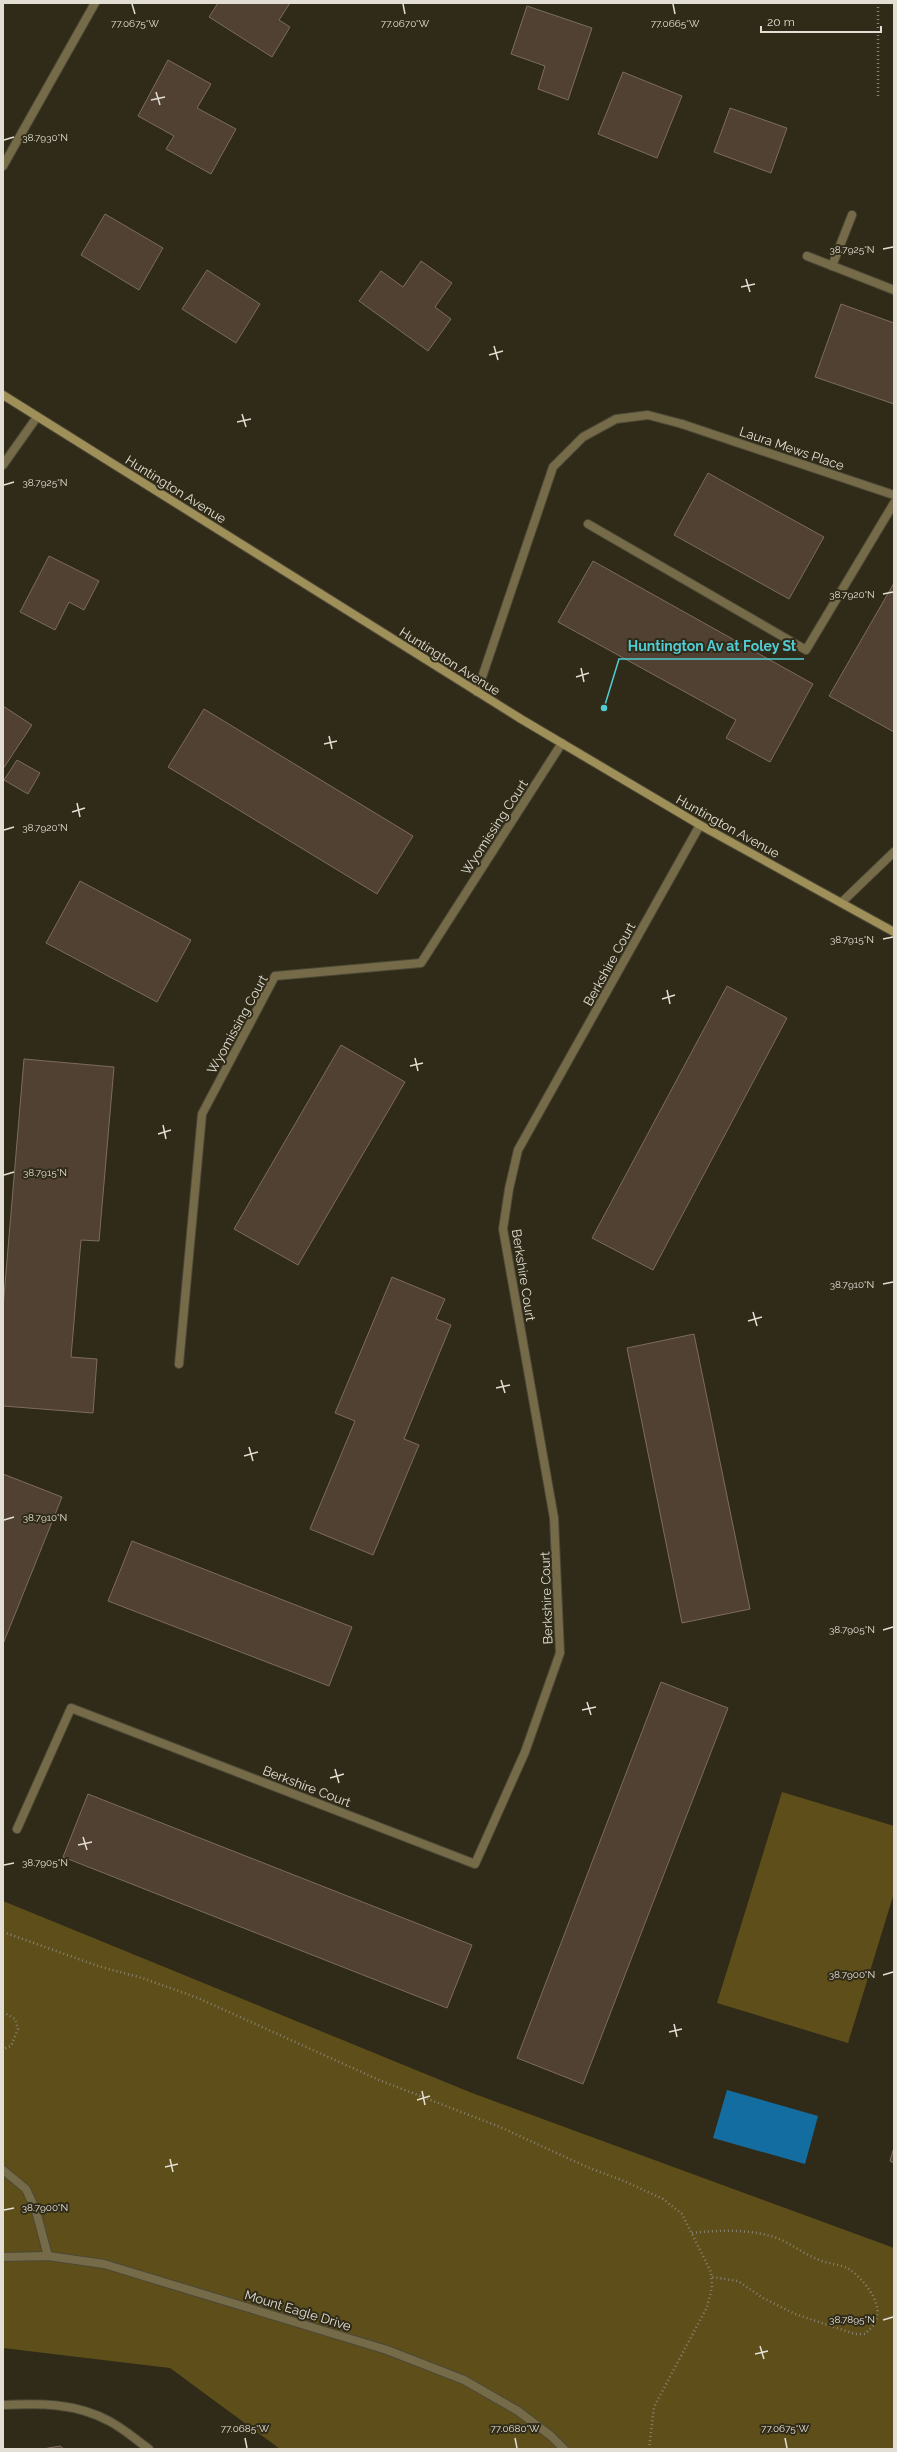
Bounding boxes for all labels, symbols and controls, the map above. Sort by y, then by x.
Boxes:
scale bar [761,8,881,34]
text: 20 m [767,15,795,29]
text: 77.0675°W [111,18,159,29]
text: 77.0670°W [381,18,430,29]
text: 77.0665°W [651,18,700,29]
text: 38.7930°N [22,132,68,143]
text: 38.7925°N [829,244,875,255]
street label: Laura Mews Place [738,424,846,474]
street label: Huntington Avenue [123,452,229,527]
text: 38.7925°N [22,477,68,488]
text: 38.7920°N [829,589,875,600]
street label: Huntington Avenue [397,624,503,699]
callout: Huntington Av at Foley St [619,633,804,659]
text: Huntington Av at Foley St [628,638,797,654]
street label: Wyomissing Court [458,776,531,878]
street label: Huntington Avenue [674,792,782,861]
text: 38.7920°N [22,822,68,833]
street label: Berkshire Court [580,919,639,1009]
text: 38.7915°N [830,934,874,945]
street label: Wyomissing Court [204,972,271,1076]
text: 38.7915°N [23,1167,67,1178]
street label: Berkshire Court [509,1228,538,1323]
text: 38.7910°N [830,1279,874,1290]
text: 38.7910°N [23,1512,67,1523]
street label: Berkshire Court [537,1551,556,1645]
text: 38.7905°N [829,1624,875,1635]
street label: Berkshire Court [261,1763,354,1810]
text: 38.7905°N [22,1857,68,1868]
text: 38.7900°N [829,1969,875,1980]
text: 38.7900°N [22,2202,68,2213]
street label: Mount Eagle Drive [243,2287,353,2334]
text: 38.7895°N [829,2314,875,2325]
text: 77.0685°W [221,2423,270,2434]
text: 77.0680°W [490,2423,540,2434]
text: 77.0675°W [761,2423,809,2434]

